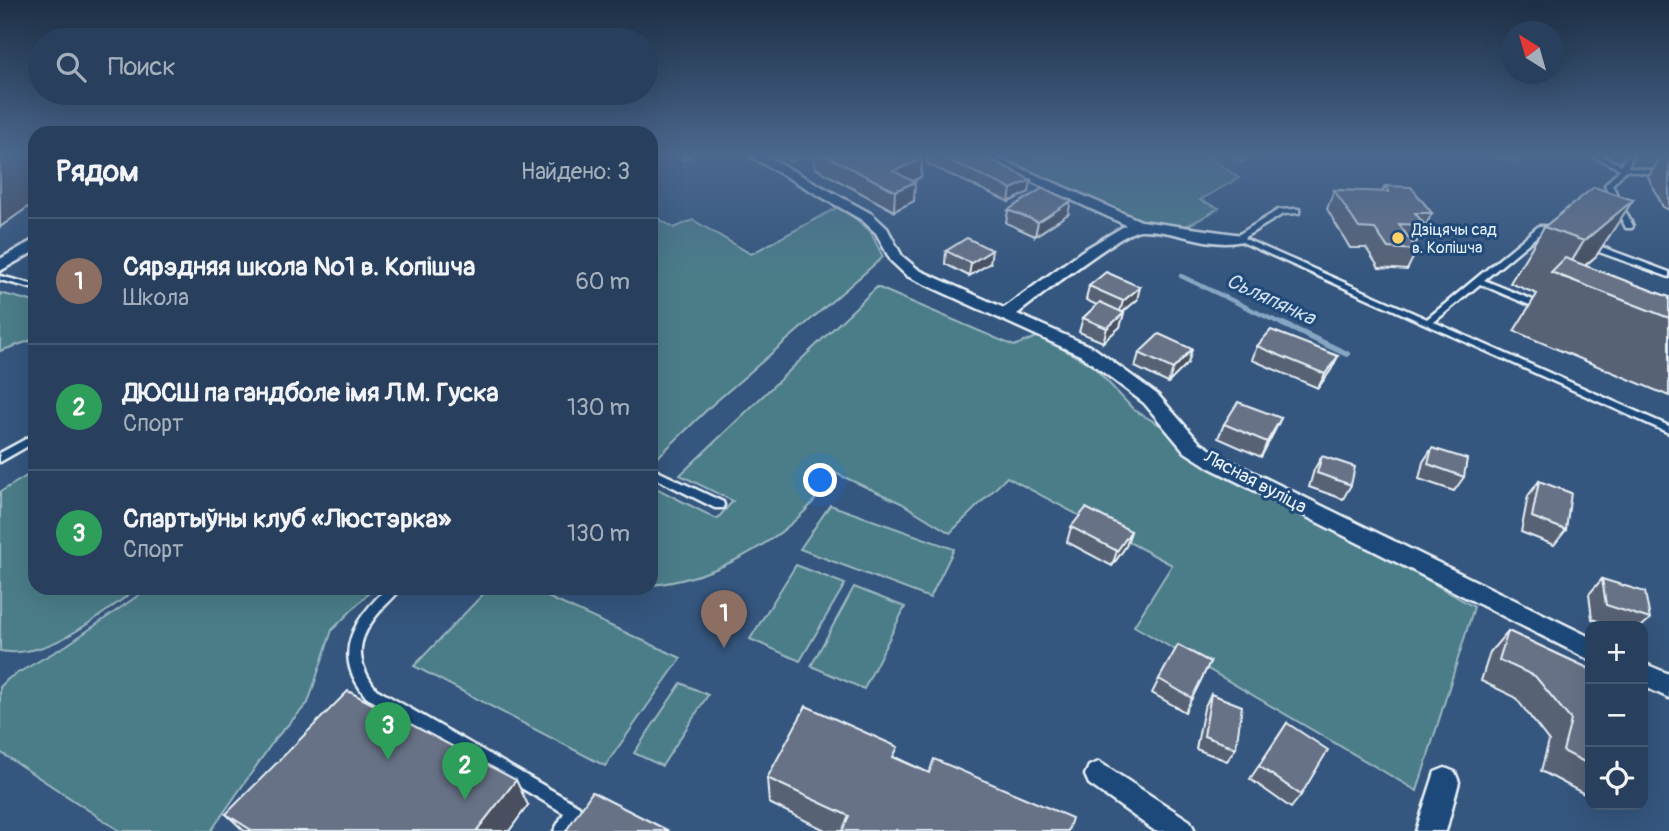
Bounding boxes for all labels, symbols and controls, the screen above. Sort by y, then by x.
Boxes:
north arrow [1501,21,1564,84]
search box [28,28,658,105]
icon: search [52,48,90,86]
text: Поиск [108,51,176,83]
text: Рядом [56,153,139,190]
text: Найдено: 3 [521,157,630,186]
place label: Дзіцячы сад в. Копішча [1411,220,1497,258]
marker: Дзіцячы сад в. Копішча [1390,230,1406,246]
text: Сярэдняя школа №1 в. Копішча [123,251,475,283]
text: 1 [75,267,84,296]
text: 60 m [575,267,630,296]
water label: Сьляпянка [1222,267,1321,332]
text: Школа [123,283,189,312]
text: ДЮСШ па гандболе імя Л.М. Гуска [123,377,499,409]
text: 2 [73,393,85,422]
text: 130 m [567,393,630,422]
text: Спорт [123,409,184,438]
street label: Лясная вуліца [1199,444,1311,519]
your location [803,463,837,497]
text: Cпартыўны клуб «Люстэрка» [123,503,451,535]
text: 3 [73,519,85,548]
text: 130 m [567,519,630,548]
text: Спорт [123,535,184,564]
pin: 1 [701,590,747,648]
map controls [1585,621,1648,810]
button: + [1585,621,1648,684]
button: − [1585,684,1648,747]
pin: 3 [365,702,411,760]
pin: 2 [442,742,488,800]
button: locate [1585,747,1648,810]

